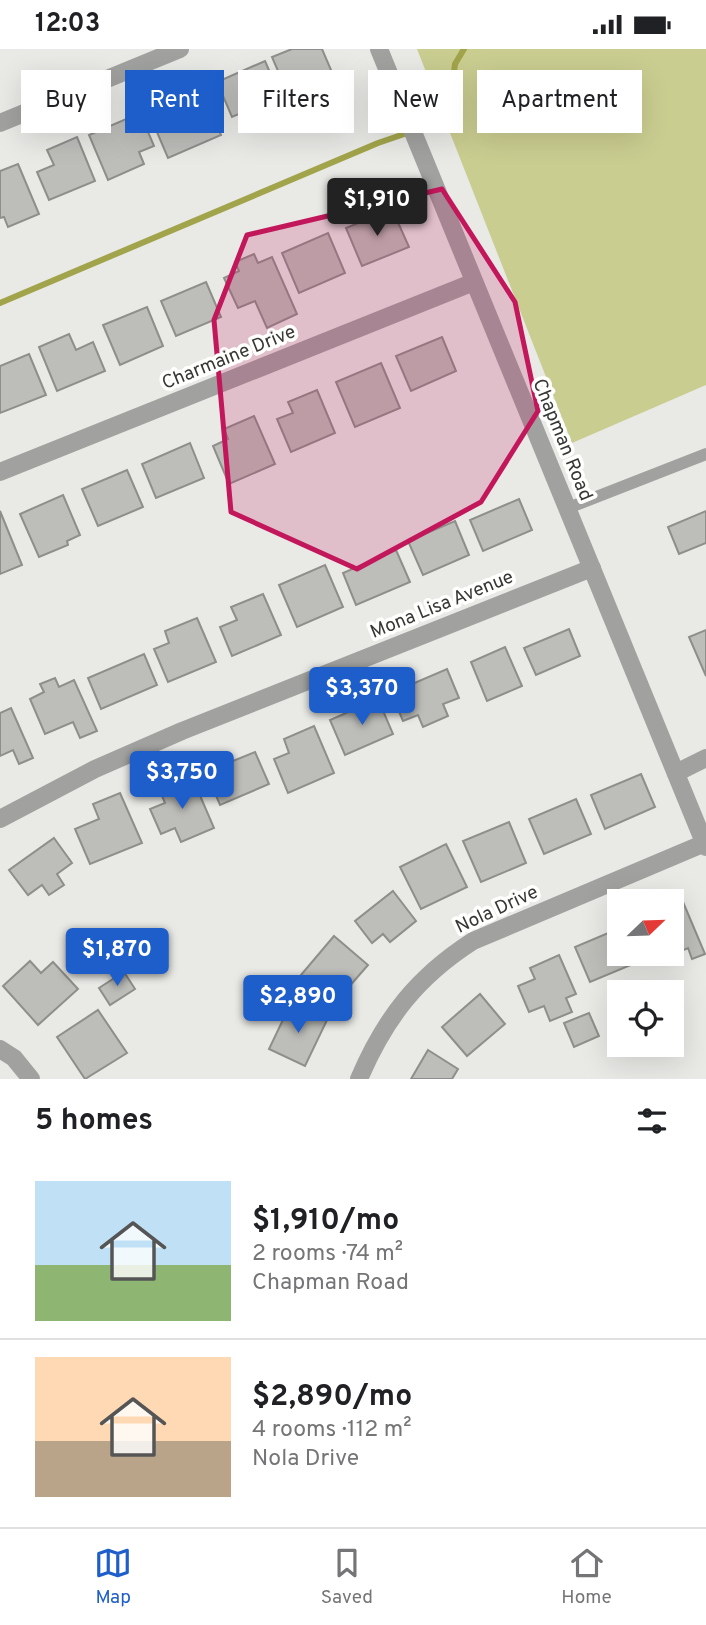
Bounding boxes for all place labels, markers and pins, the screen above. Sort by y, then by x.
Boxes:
pin: $1,910 [320,179,434,238]
pin: $3,370 [305,667,419,727]
pin: $3,750 [125,751,239,811]
pin: $1,870 [60,929,174,988]
pin: $2,890 [241,975,355,1035]

